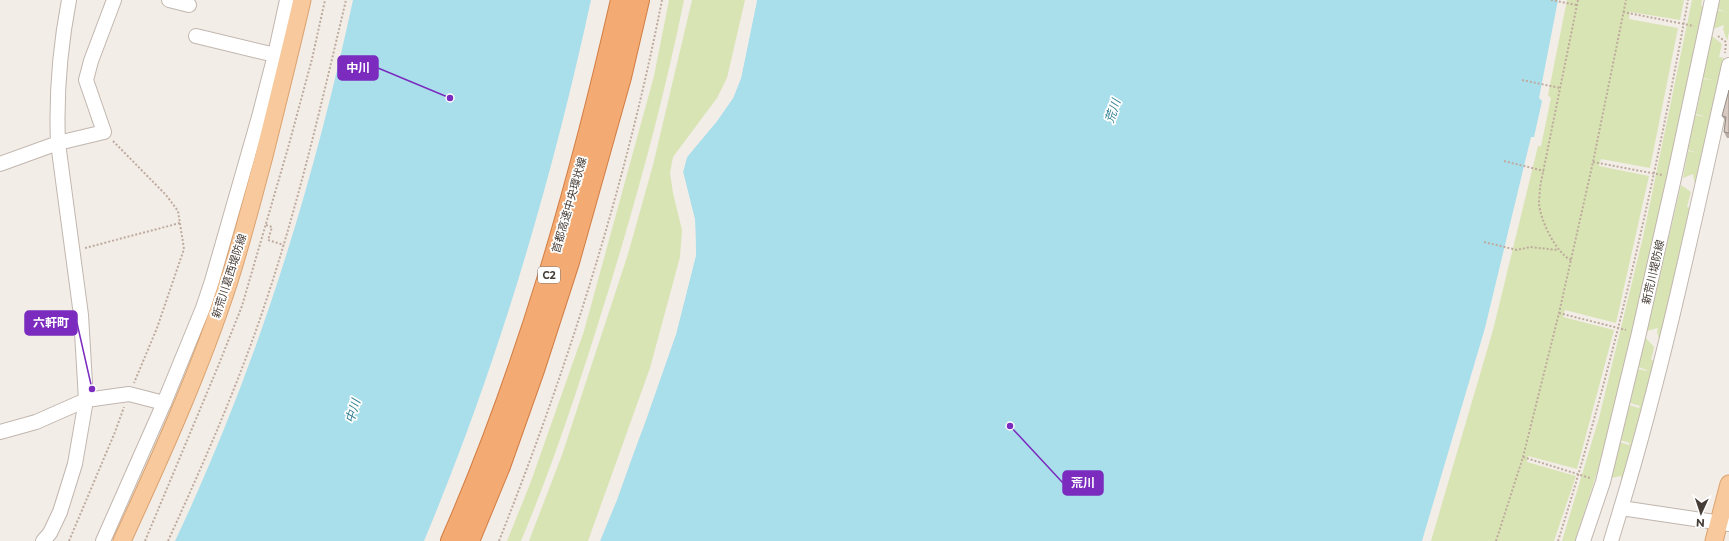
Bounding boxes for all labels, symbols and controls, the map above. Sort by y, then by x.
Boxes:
callout: 中川 [338,56,378,80]
text: 中川 [346,60,370,75]
water label: 荒川 [1102,95,1124,125]
street label: 首都高速中央環状線 [549,155,589,255]
street label: 新荒川葛西堤防線 [209,232,249,320]
street label: 新荒川堤防線 [1639,238,1667,306]
road number: C2 [538,267,560,283]
callout: 六軒町 [25,311,77,335]
text: 六軒町 [33,315,69,330]
water label: 中川 [342,395,364,425]
callout: 荒川 [1063,471,1103,495]
text: 荒川 [1071,475,1095,490]
north arrow [1681,493,1721,533]
text: N [1696,516,1705,530]

